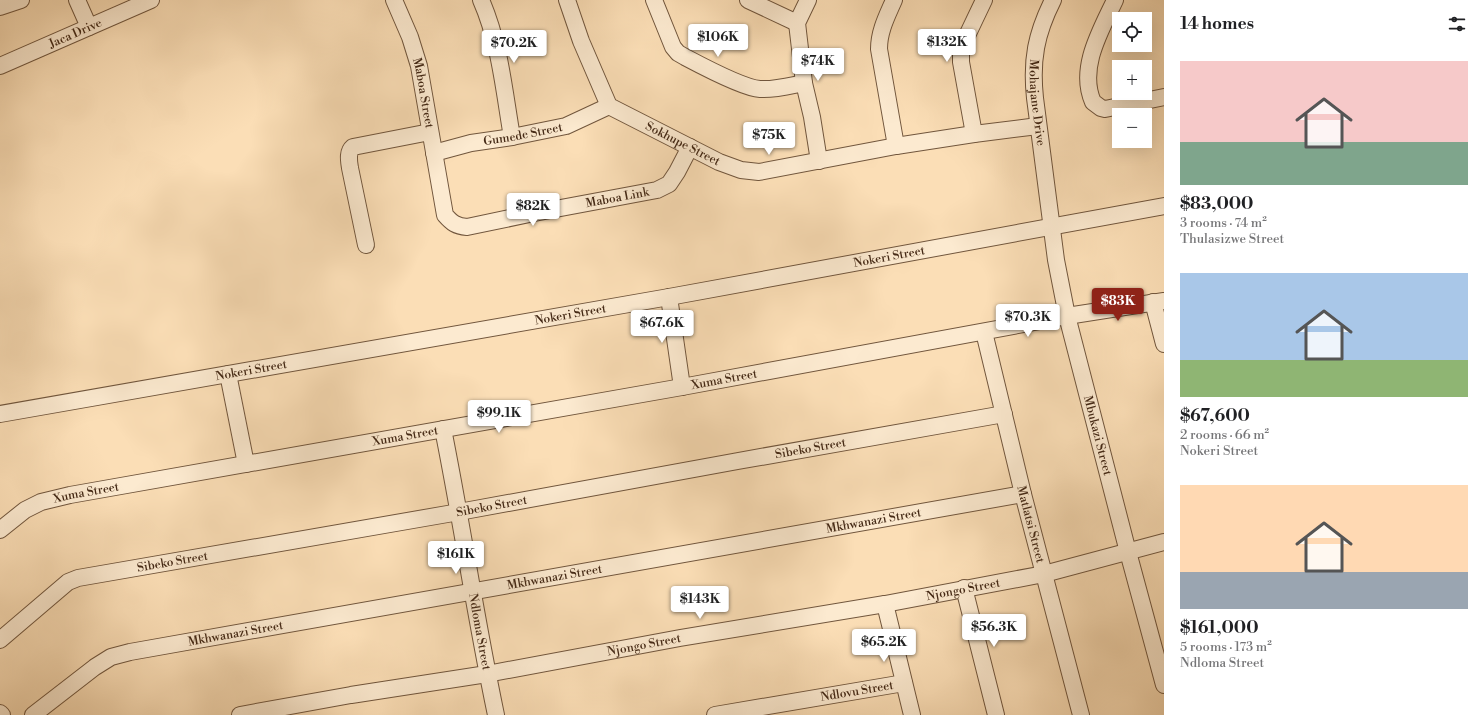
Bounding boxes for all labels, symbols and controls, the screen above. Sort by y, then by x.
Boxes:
map controls [1112,12,1152,148]
button: locate [1112,12,1152,52]
text: 14 homes [1180,13,1254,35]
icon: filters [1446,13,1468,35]
street label: Jaca Drive [46,15,104,52]
pin: $106K [690,24,746,58]
text: $106K [697,29,739,45]
pin: $132K [919,29,975,63]
pin: $70.2K [481,30,547,64]
text: $132K [927,34,967,50]
text: $70.2K [491,35,537,51]
pin: $74K [794,48,842,82]
text: $74K [801,53,835,69]
street label: Maboa Street [409,56,437,130]
street label: Mohajane Drive [1026,59,1048,147]
button: + [1112,60,1152,100]
icon: home [1288,87,1360,159]
button: − [1112,108,1152,148]
street label: Sokhupe Street [643,119,723,170]
street label: Gumede Street [482,120,565,149]
pin: $75K [745,122,793,156]
text: $75K [752,127,786,143]
street label: Maboa Link [584,185,651,211]
pin: $82K [509,193,557,227]
text: $83,000 [1180,193,1253,215]
text: $82K [516,198,550,214]
text: 3 rooms · 74 m² [1180,215,1267,231]
text: Thulasizwe Street [1180,231,1284,247]
street label: Nokeri Street [852,243,927,271]
pin: $83K [1094,288,1142,322]
text: $83K [1101,293,1135,309]
icon: home [1288,299,1360,371]
street label: Nokeri Street [534,301,608,328]
pin: $70.3K [995,304,1061,338]
text: $70.3K [1005,309,1051,325]
pin: $67.6K [629,310,695,344]
text: $67.6K [640,315,684,331]
street label: Nokeri Street [214,357,289,384]
street label: Xuma Street [689,366,759,393]
street label: Mbukazi Street [1080,394,1115,478]
pin: $99.1K [466,400,532,434]
text: $99.1K [477,405,521,421]
text: $67,600 [1180,405,1250,427]
street label: Xuma Street [370,423,440,450]
text: 2 rooms · 66 m² [1180,427,1269,443]
street label: Sibeko Street [774,435,848,462]
text: Nokeri Street [1180,443,1258,459]
street label: Xuma Street [51,479,121,507]
street label: Matlatsi Street [1013,484,1048,565]
street label: Sibeko Street [455,493,529,520]
street label: Mkhwanazi Street [825,505,923,537]
icon: home [1288,511,1360,583]
pin: $161K [428,541,484,575]
text: $161K [437,546,475,562]
street label: Sibeko Street [136,548,210,576]
street label: Mkhwanazi Street [506,561,604,593]
street label: Njongo Street [925,575,1002,604]
pin: $143K [672,586,728,620]
text: $143K [680,591,720,607]
street label: Ndloma Street [465,592,494,672]
pin: $56.3K [961,614,1027,648]
text: $161,000 [1180,617,1259,639]
street label: Mkhwanazi Street [187,618,285,650]
text: $56.3K [971,619,1017,635]
pin: $65.2K [851,629,917,663]
street label: Njongo Street [606,631,683,659]
text: $65.2K [861,634,907,650]
text: 5 rooms · 173 m² [1180,639,1272,655]
text: Ndloma Street [1180,655,1264,671]
street label: Ndlovu Street [819,678,895,705]

